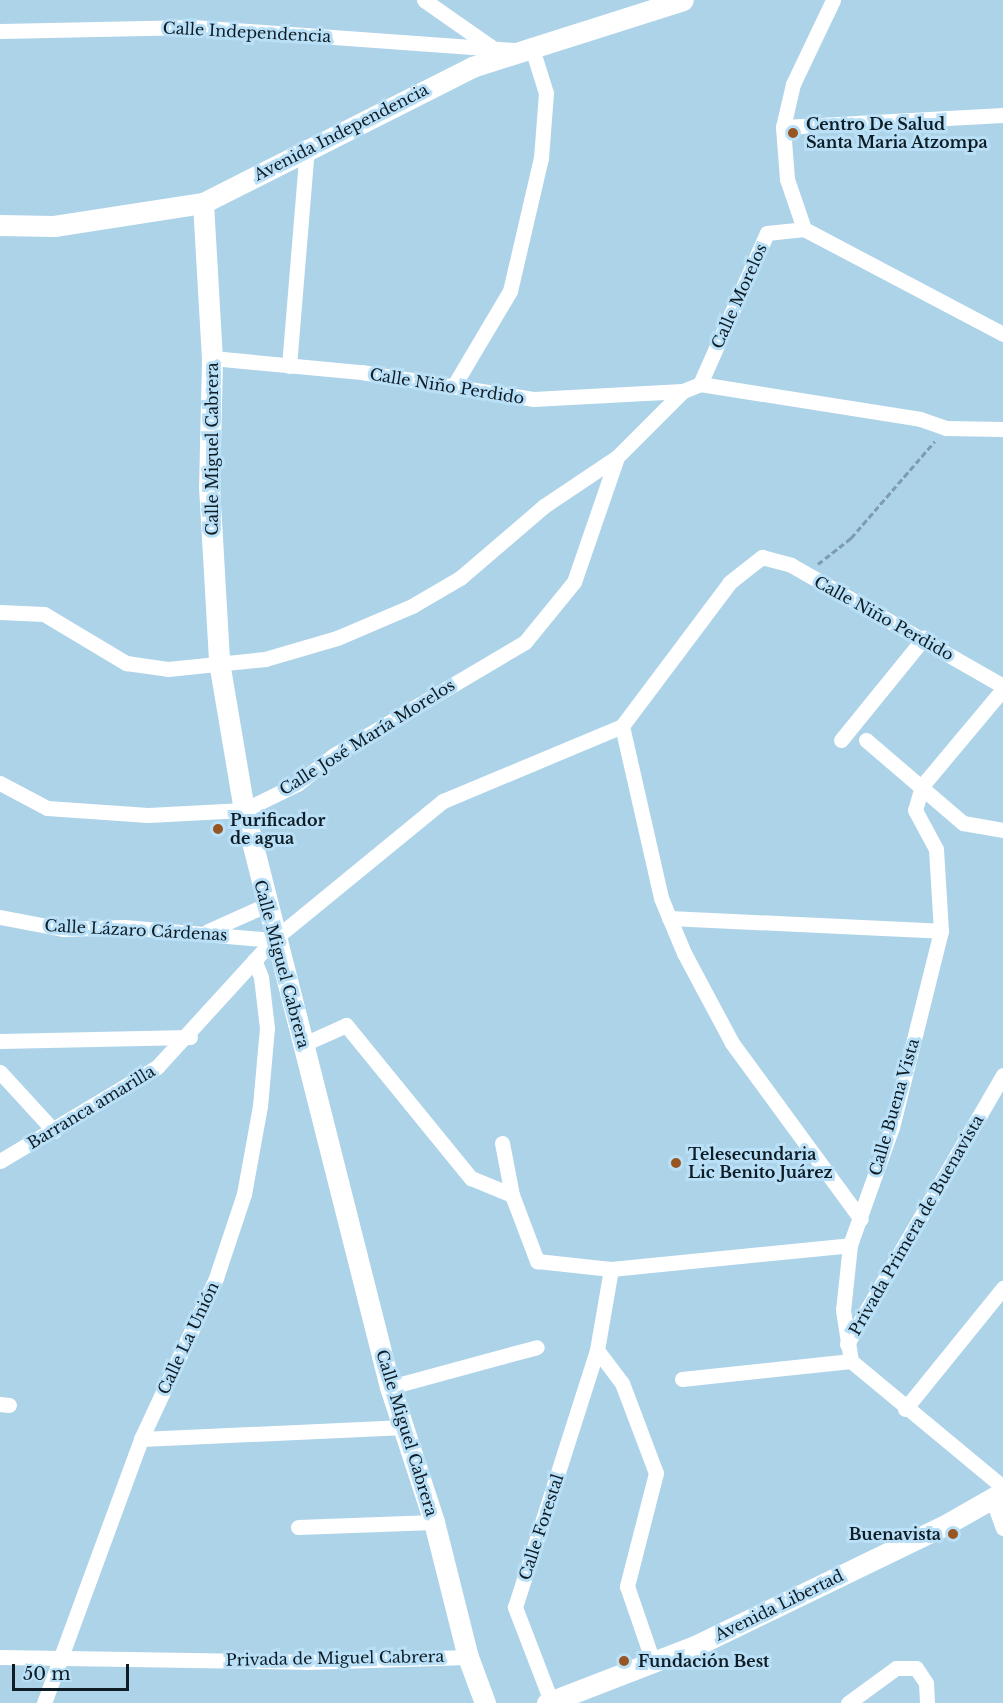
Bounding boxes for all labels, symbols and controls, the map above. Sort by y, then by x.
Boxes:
street label: Calle Independencia [162,18,332,46]
street label: Avenida Independencia [251,80,431,184]
place label: Centro De Salud Santa Maria Atzompa [806,114,988,152]
marker: Centro De Salud Santa Maria Atzompa [784,124,802,142]
street label: Calle Morelos [707,241,771,351]
street label: Calle Miguel Cabrera [202,362,222,536]
street label: Calle Niño Perdido [368,364,526,408]
street label: Calle Niño Perdido [811,572,957,664]
street label: Calle José María Morelos [276,675,458,799]
place label: Purificador de agua [230,810,325,848]
marker: Purificador de agua [211,822,225,836]
street label: Calle Miguel Cabrera [250,878,314,1050]
street label: Calle Lázaro Cárdenas [44,916,228,944]
street label: Calle Buena Vista [865,1036,923,1178]
street label: Barranca amarilla [24,1061,158,1153]
street label: Privada Primera de Buenavista [845,1111,987,1339]
place label: Telesecundaria Lic Benito Juárez [688,1144,833,1182]
marker: Telesecundaria Lic Benito Juárez [669,1156,683,1170]
street label: Calle La Unión [153,1279,223,1397]
street label: Calle Miguel Cabrera [372,1347,442,1519]
street label: Calle Forestal [515,1472,567,1582]
place label: Buenavista [849,1524,941,1544]
marker: Buenavista [946,1527,960,1541]
street label: Avenida Libertad [712,1566,846,1644]
street label: Privada de Miguel Cabrera [225,1646,445,1670]
place label: Fundación Best [638,1651,769,1671]
scale bar [15,1652,132,1690]
marker: Fundación Best [615,1652,633,1670]
text: 50 m [23,1663,71,1685]

